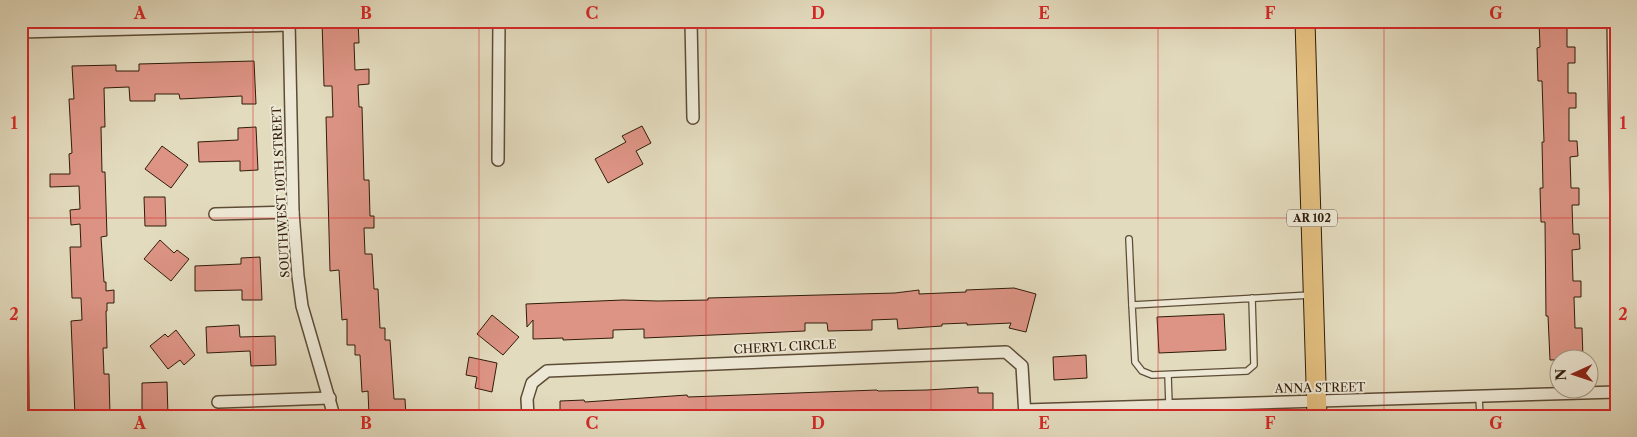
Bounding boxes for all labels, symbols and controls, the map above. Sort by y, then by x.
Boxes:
text: A [133,3,147,23]
text: B [360,3,372,23]
text: C [586,3,598,23]
text: D [811,3,825,23]
text: E [1038,3,1050,23]
text: F [1265,3,1276,23]
text: G [1489,3,1503,23]
street label: SOUTHWEST 10TH STREET [269,106,292,278]
text: 1 [10,113,18,133]
text: 1 [1619,113,1627,133]
road number: AR 102 [1287,210,1337,227]
text: 2 [9,304,19,324]
text: 2 [1618,304,1628,324]
street label: CHERYL CIRCLE [733,336,837,357]
north arrow [1550,350,1600,400]
text: N [1552,368,1570,381]
street label: ANNA STREET [1273,379,1366,396]
text: A [133,413,147,433]
text: B [360,413,372,433]
text: C [586,413,598,433]
text: D [811,413,825,433]
text: E [1038,413,1050,433]
text: F [1265,413,1276,433]
text: G [1489,413,1503,433]

